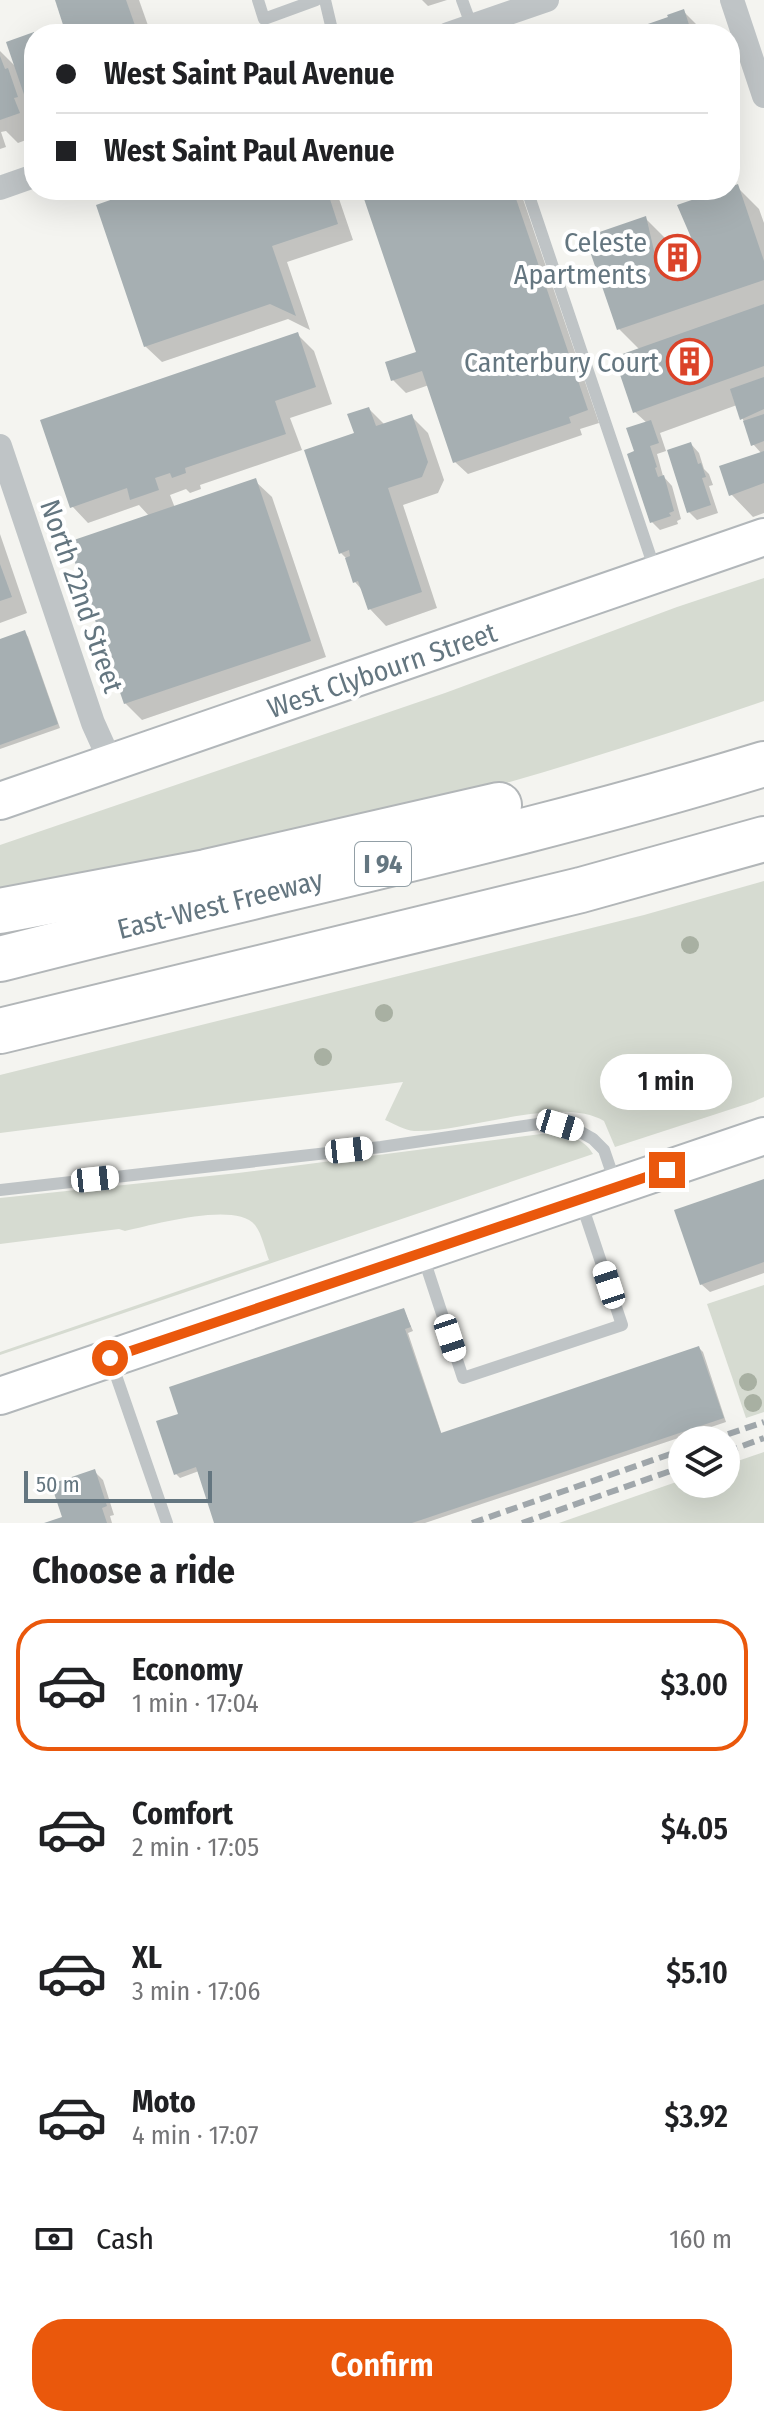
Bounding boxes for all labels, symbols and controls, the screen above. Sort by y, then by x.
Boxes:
text: West Saint Paul Avenue [104,56,394,92]
text: West Saint Paul Avenue [104,133,394,169]
place label: Celeste Apartments [514,226,647,291]
building icon: Celeste Apartments [654,234,702,282]
building icon: Canterbury Court [666,338,714,386]
place label: Canterbury Court [464,346,660,379]
street label: North 22nd Street [33,495,130,698]
street label: West Clybourn Street [263,616,502,725]
road number: I 94 [355,842,411,886]
street label: East-West Freeway [114,863,327,946]
callout: 1 min [601,1054,733,1110]
text: 1 min [638,1066,694,1097]
car [534,1107,586,1143]
car [324,1136,374,1164]
route end [649,1152,685,1188]
car [70,1165,120,1193]
car [590,1258,628,1312]
car [431,1311,469,1365]
route start [92,1340,128,1376]
map controls [668,1426,740,1498]
button: layers [668,1426,740,1498]
scale bar [24,1467,212,1503]
text: 50 m [36,1471,80,1498]
text: Choose a ride [32,1549,235,1593]
icon: car [36,1649,108,1721]
text: Economy [132,1652,243,1688]
text: $3.00 [660,1667,728,1703]
text: 1 min · 17:04 [132,1688,259,1719]
icon: car [36,1793,108,1865]
text: Comfort [132,1796,233,1832]
text: $4.05 [661,1811,728,1847]
text: 2 min · 17:05 [132,1832,259,1863]
icon: car [36,1937,108,2009]
text: XL [132,1940,162,1976]
text: $5.10 [666,1955,728,1991]
text: 3 min · 17:06 [132,1976,260,2007]
icon: car [36,2081,108,2153]
text: Moto [132,2084,196,2120]
text: $3.92 [664,2099,728,2135]
text: 4 min · 17:07 [132,2120,258,2151]
icon: cash [32,2217,76,2261]
text: Cash [96,2221,154,2257]
text: 160 m [669,2224,732,2255]
button: Confirm [32,2319,732,2411]

